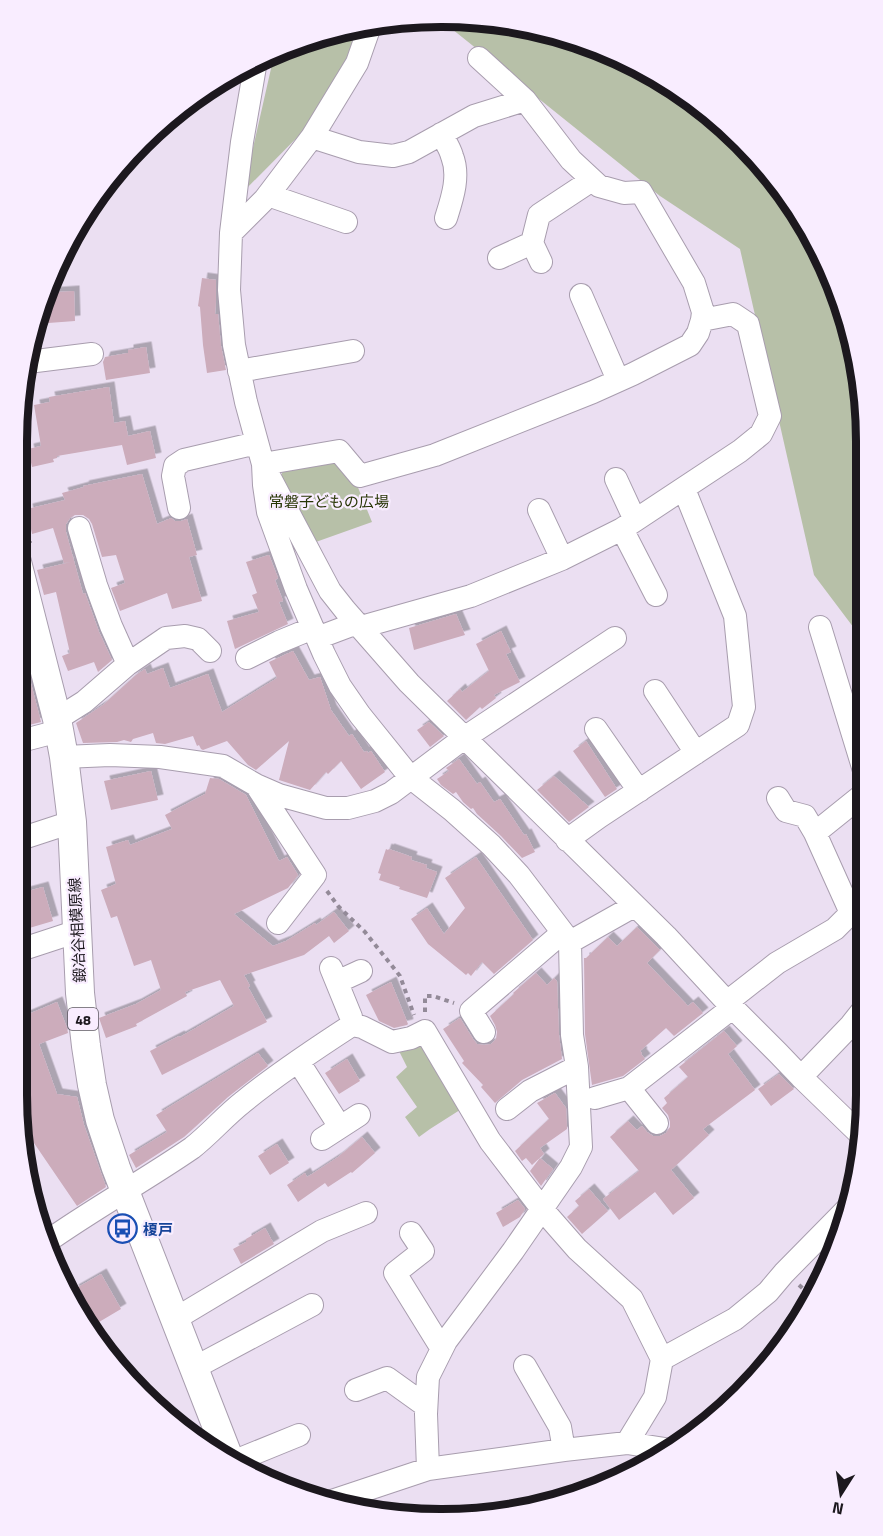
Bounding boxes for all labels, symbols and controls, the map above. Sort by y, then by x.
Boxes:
park label: 常磐子どもの広場 [269,490,389,513]
street label: 鍛冶谷相模原線 [63,877,91,983]
road number: 48 [68,1008,98,1030]
bus stop icon: 榎戸 [106,1213,138,1245]
place label: 榎戸 [143,1218,173,1241]
north arrow [811,1464,871,1524]
text: N [830,1496,846,1522]

